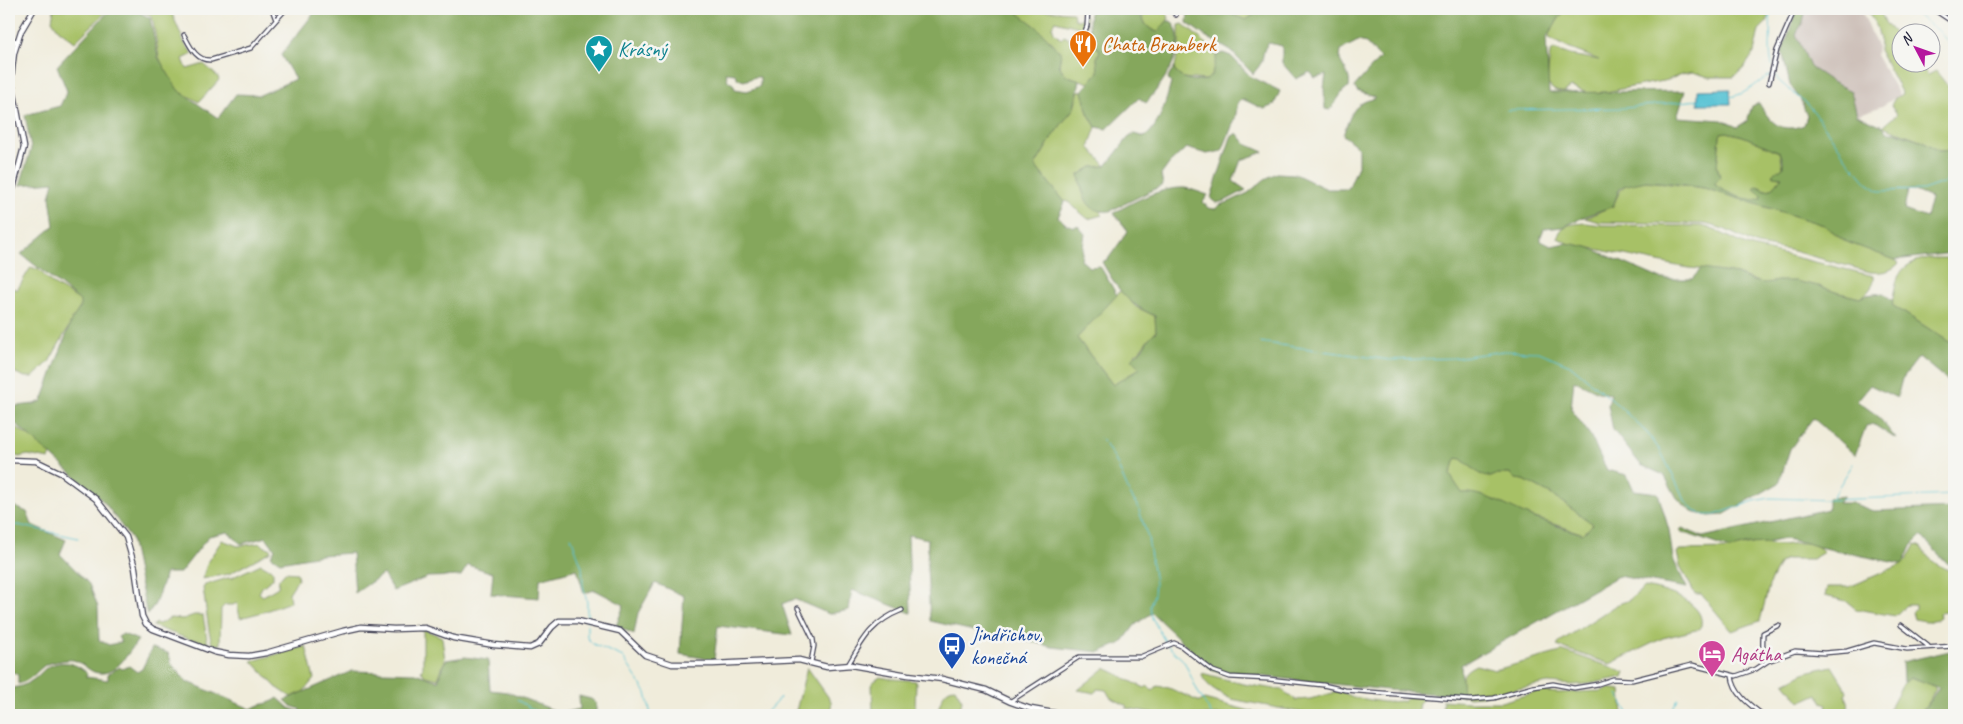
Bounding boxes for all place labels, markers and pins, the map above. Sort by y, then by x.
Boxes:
restaurant icon: Chata Bramberk [1068,29,1098,68]
place label: Chata Bramberk [1102,32,1217,57]
place icon: Krásný [584,34,614,73]
place label: Krásný [618,37,669,62]
place label: Jindřichov, konečná [970,622,1043,670]
bus stop icon: Jindřichov, konečná [937,631,967,670]
hotel icon: Agátha [1697,639,1727,678]
place label: Agátha [1731,642,1783,667]

